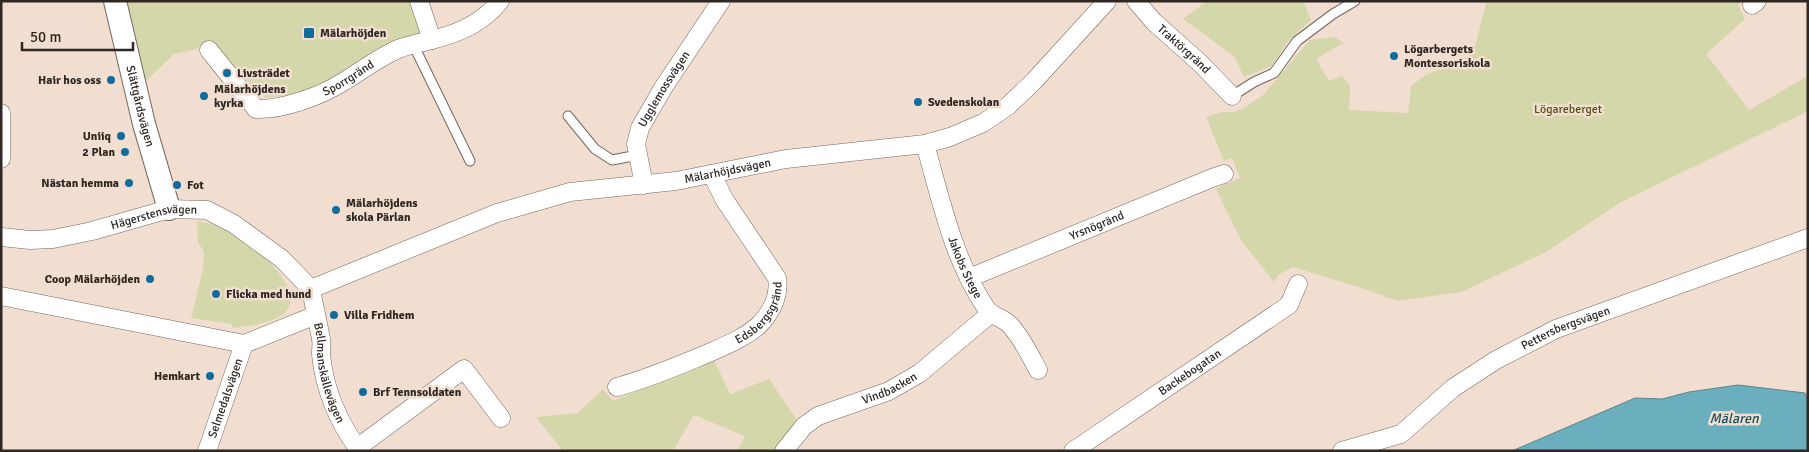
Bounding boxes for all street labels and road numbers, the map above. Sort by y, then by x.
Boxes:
street label: Traktörgränd [1154,21,1214,77]
street label: Ugglemossvägen [635,48,693,130]
street label: Sporrgränd [320,57,377,99]
street label: Slättgårdsvägen [123,64,158,148]
street label: Mälarhöjdsvägen [683,155,772,187]
street label: Hägerstensvägen [109,201,197,233]
street label: Yrsnögränd [1067,208,1126,243]
street label: Jakobs Stege [945,234,986,301]
street label: Edsbergsgränd [732,282,785,347]
street label: Pettersbergsvägen [1519,303,1612,353]
street label: Bellmanskällevägen [311,321,348,425]
street label: Backebogatan [1156,346,1224,399]
street label: Selmedalsvägen [205,356,246,440]
street label: Vindbacken [860,369,920,407]

